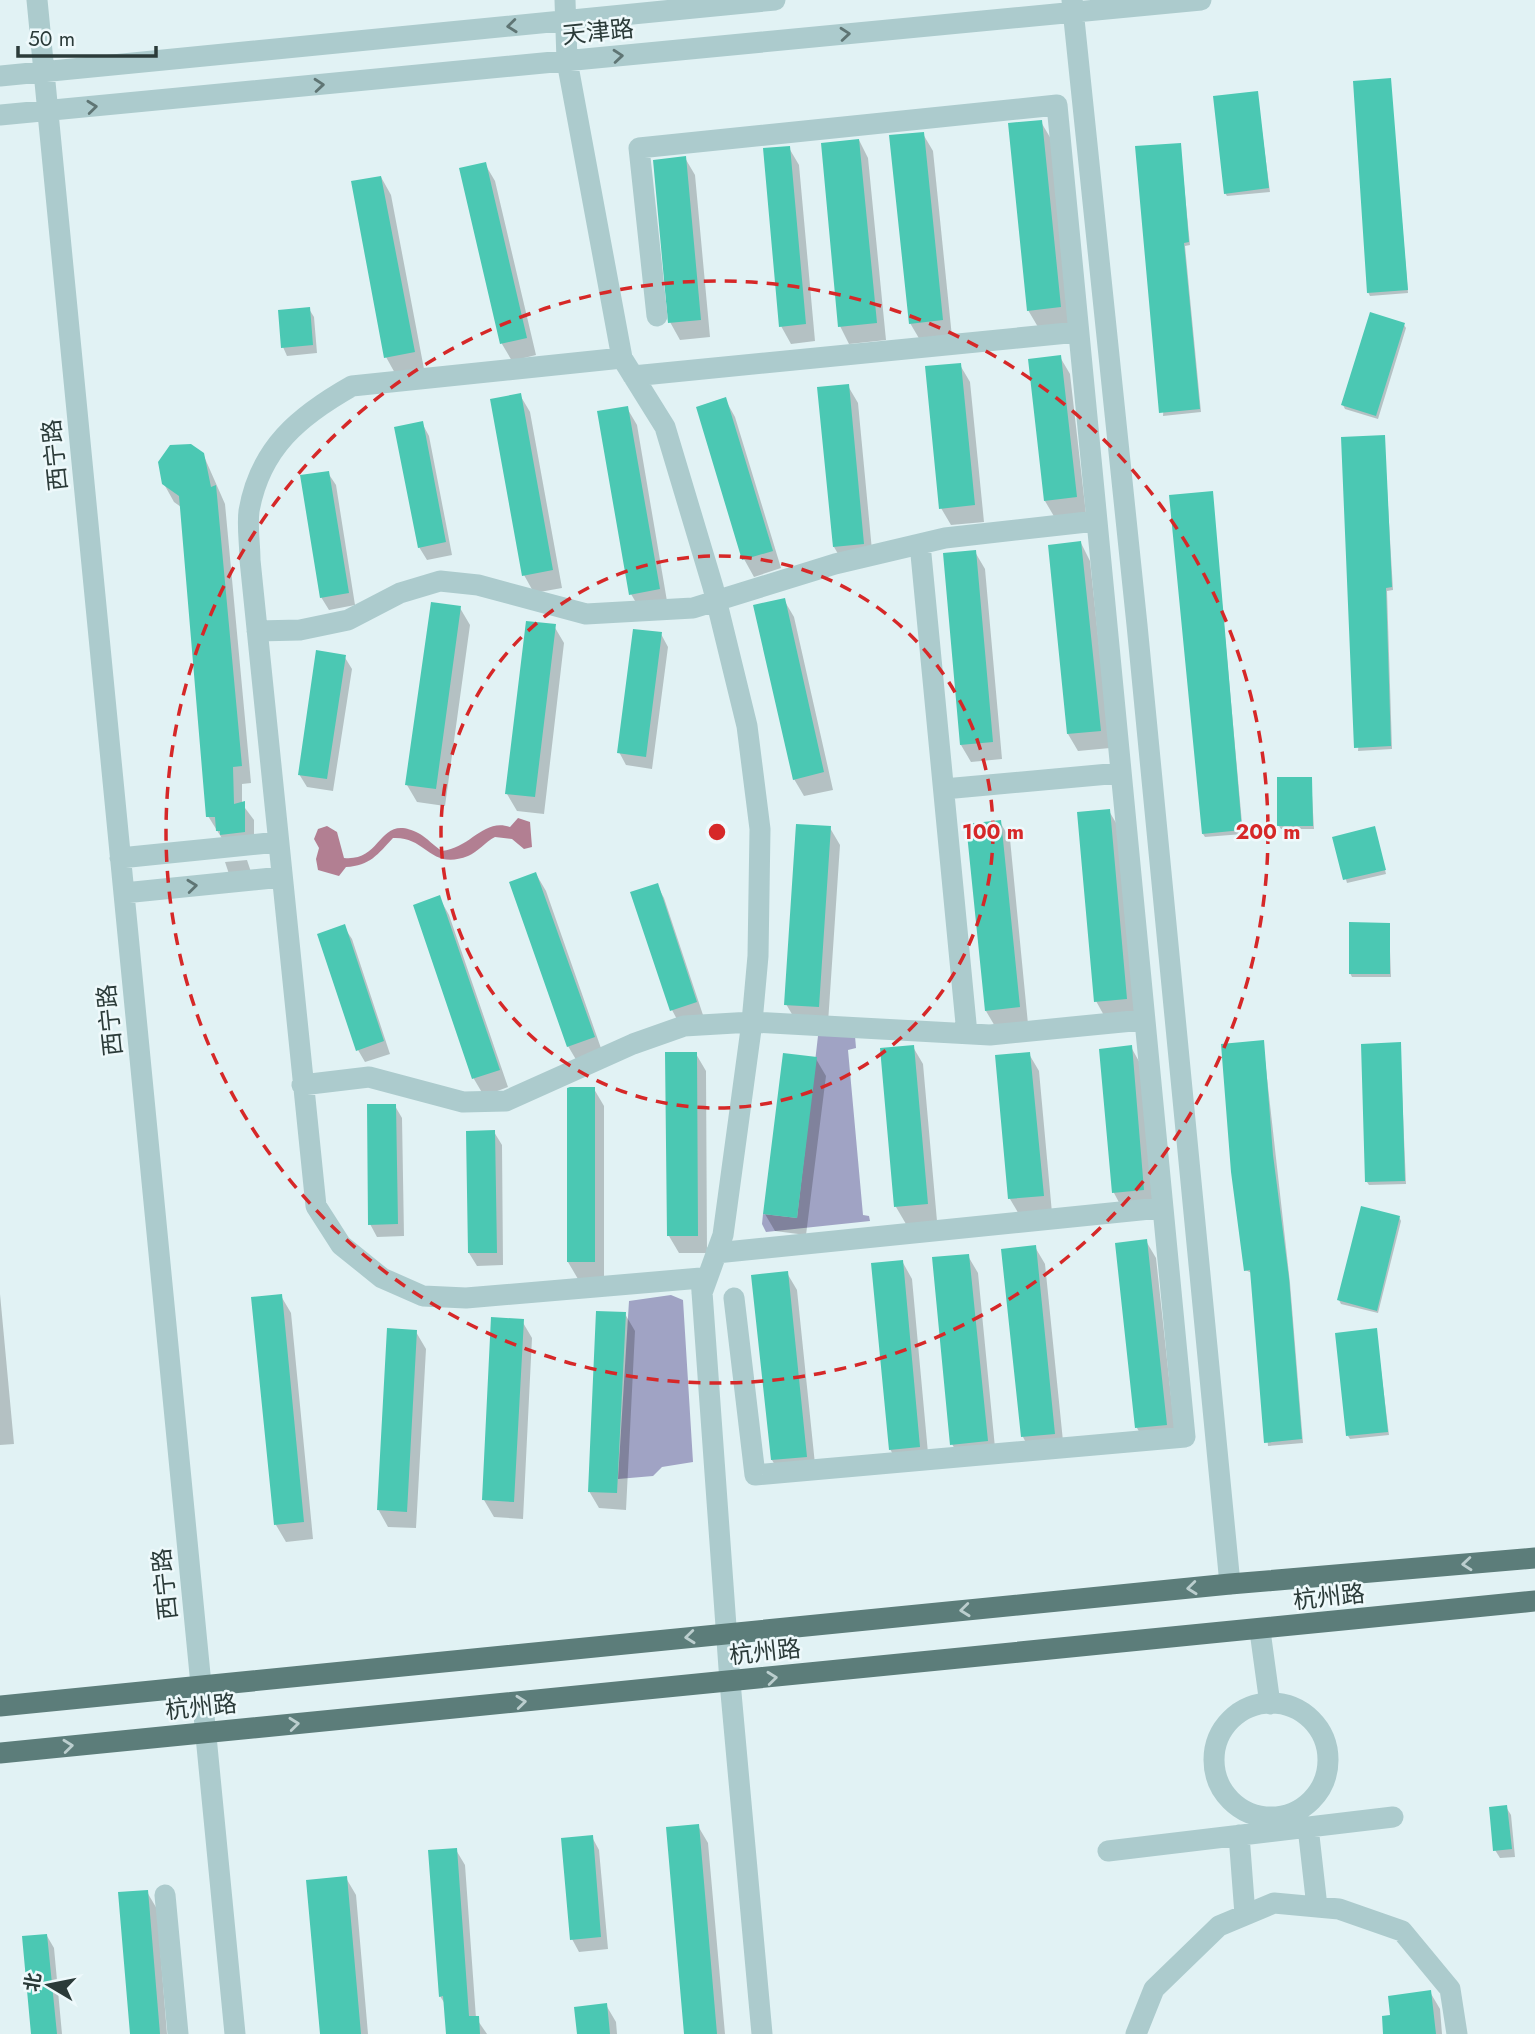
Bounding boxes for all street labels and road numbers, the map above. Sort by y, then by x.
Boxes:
street label: 天津路 [560,10,636,53]
street label: 西宁路 [33,417,76,493]
street label: 西宁路 [88,982,131,1058]
street label: 西宁路 [143,1546,186,1622]
street label: 杭州路 [1291,1575,1367,1618]
street label: 杭州路 [727,1630,803,1673]
street label: 杭州路 [163,1685,239,1728]

